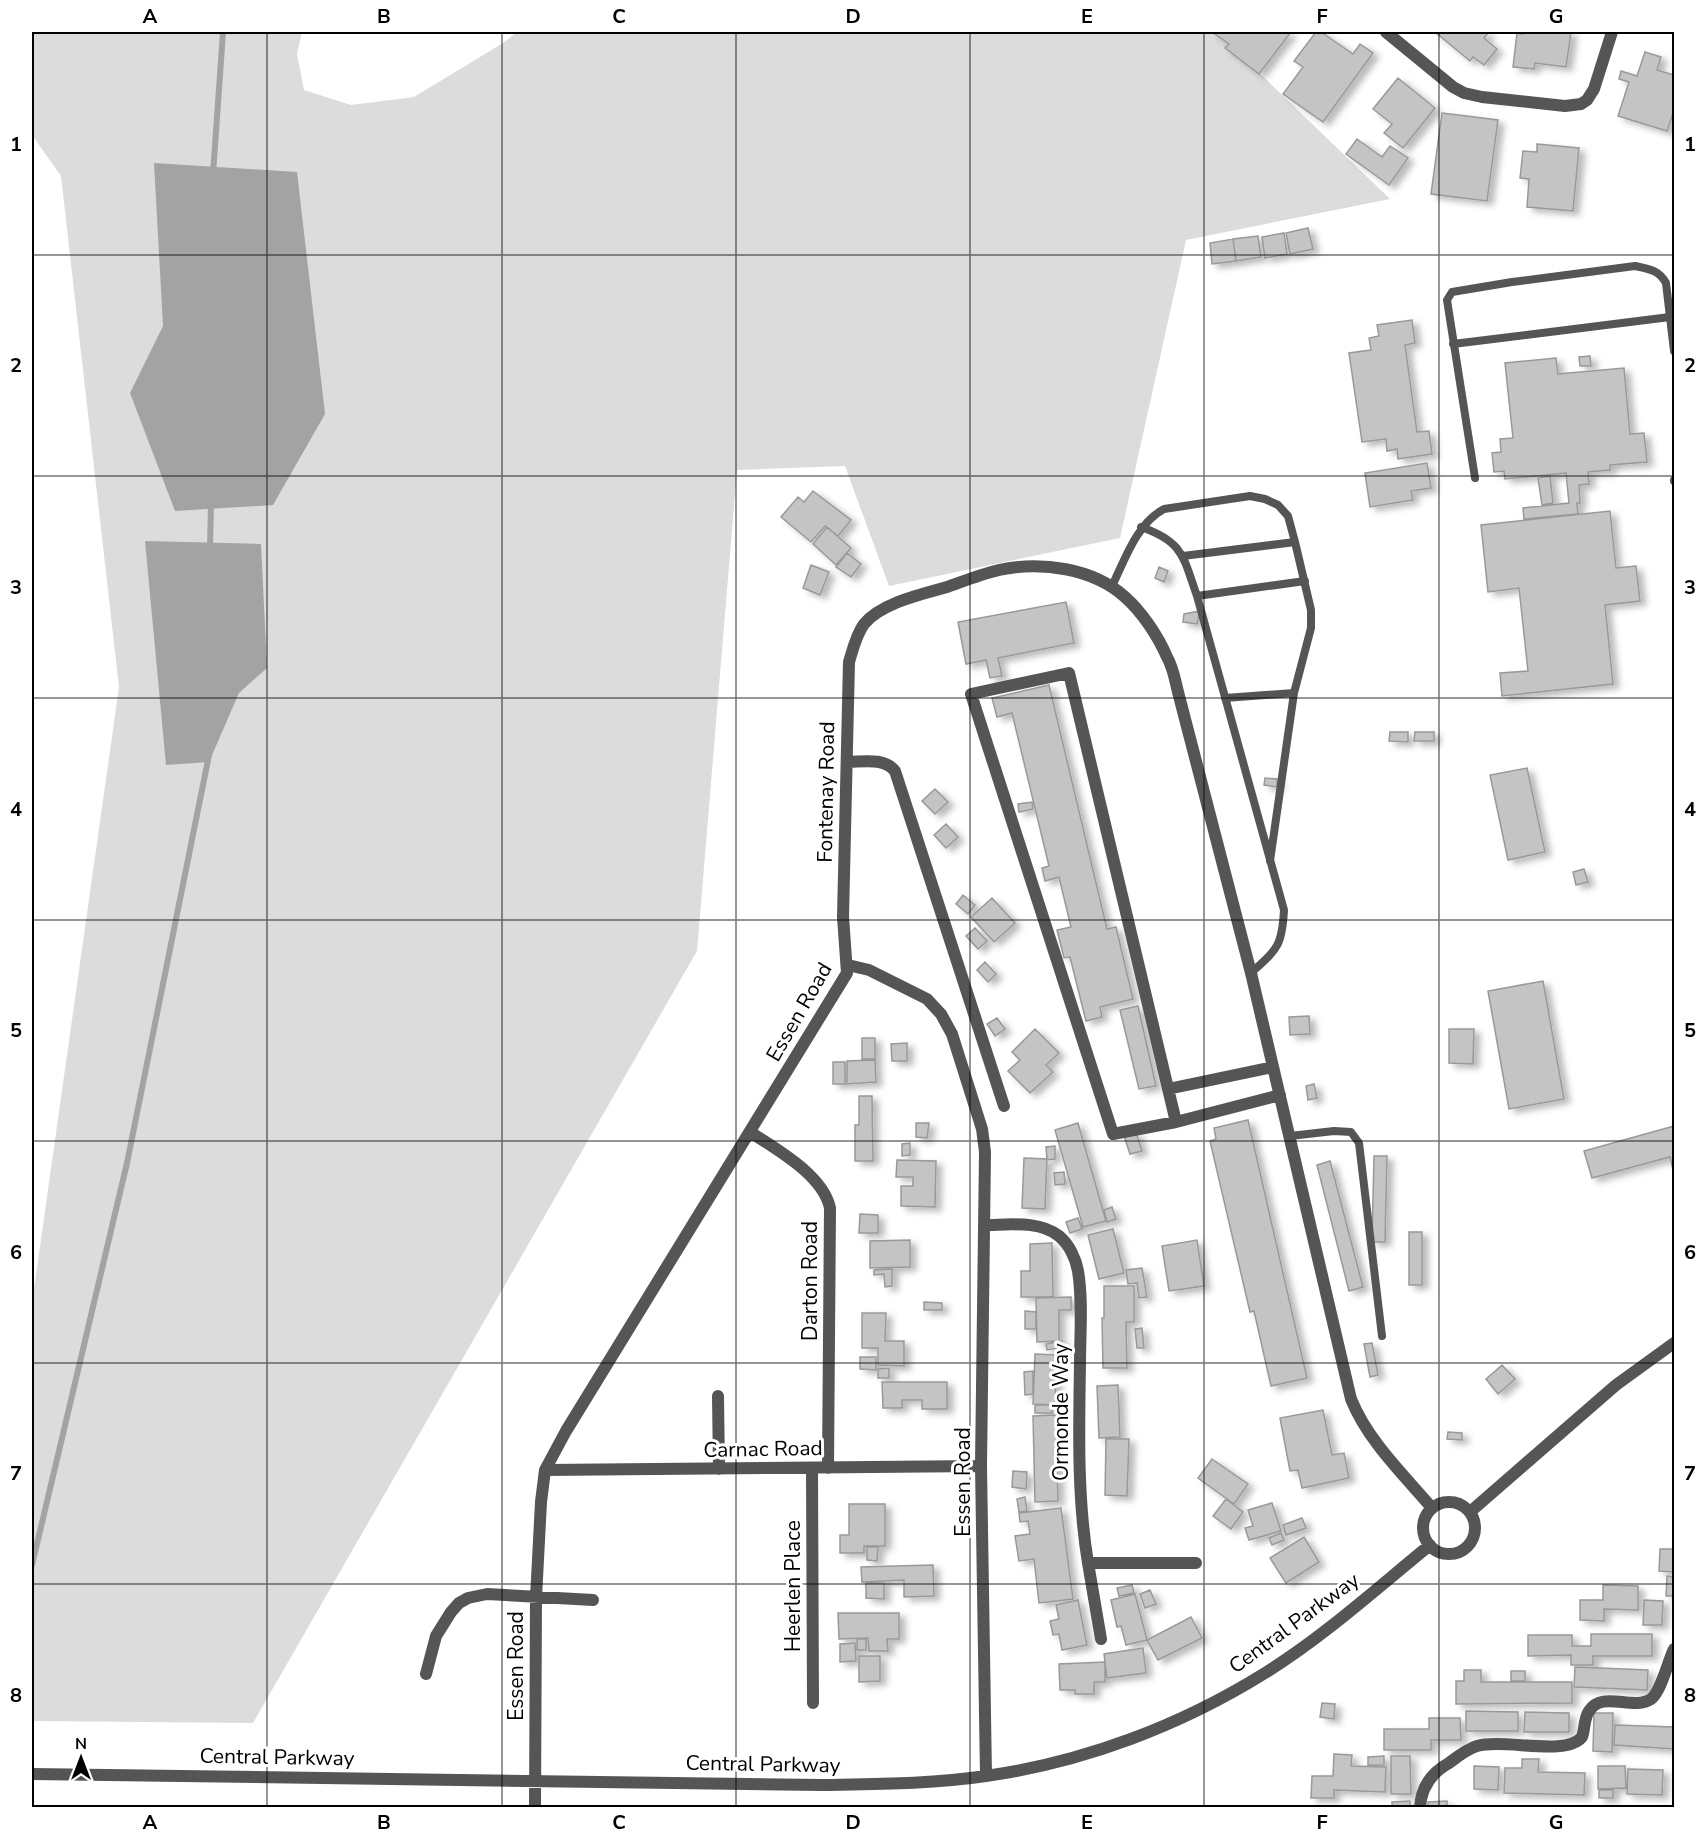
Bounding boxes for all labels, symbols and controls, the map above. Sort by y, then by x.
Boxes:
text: A [143,3,158,30]
text: B [377,3,391,30]
text: C [612,3,626,30]
text: D [845,3,861,30]
text: E [1081,3,1093,30]
text: F [1316,3,1328,30]
text: G [1549,3,1563,30]
text: 1 [10,131,22,158]
text: 1 [1684,131,1696,158]
text: 2 [10,352,22,379]
text: 2 [1684,352,1696,379]
text: 3 [10,574,22,601]
text: 3 [1684,574,1696,601]
street label: Fontenay Road [811,721,841,863]
text: 4 [10,796,22,823]
text: 4 [1684,796,1696,823]
street label: Essen Road [759,958,839,1066]
text: 5 [10,1017,22,1044]
text: 5 [1684,1017,1696,1044]
street label: Darton Road [796,1221,824,1341]
text: 6 [10,1239,22,1266]
text: 6 [1684,1239,1696,1266]
street label: Ormonde Way [1047,1343,1075,1481]
street label: Essen Road [949,1427,977,1537]
street label: Carnac Road [703,1434,823,1464]
text: 7 [10,1460,22,1487]
text: 7 [1684,1460,1696,1487]
street label: Heerlen Place [779,1520,807,1652]
street label: Central Parkway [1223,1566,1365,1680]
street label: Essen Road [502,1611,530,1721]
text: 8 [10,1682,22,1709]
text: 8 [1684,1682,1696,1709]
north arrow [51,1728,111,1788]
text: N [75,1733,87,1755]
street label: Central Parkway [199,1742,355,1772]
street label: Central Parkway [685,1749,841,1779]
text: A [143,1809,158,1836]
text: B [377,1809,391,1836]
text: C [612,1809,626,1836]
text: D [845,1809,861,1836]
text: E [1081,1809,1093,1836]
text: F [1316,1809,1328,1836]
text: G [1549,1809,1563,1836]

